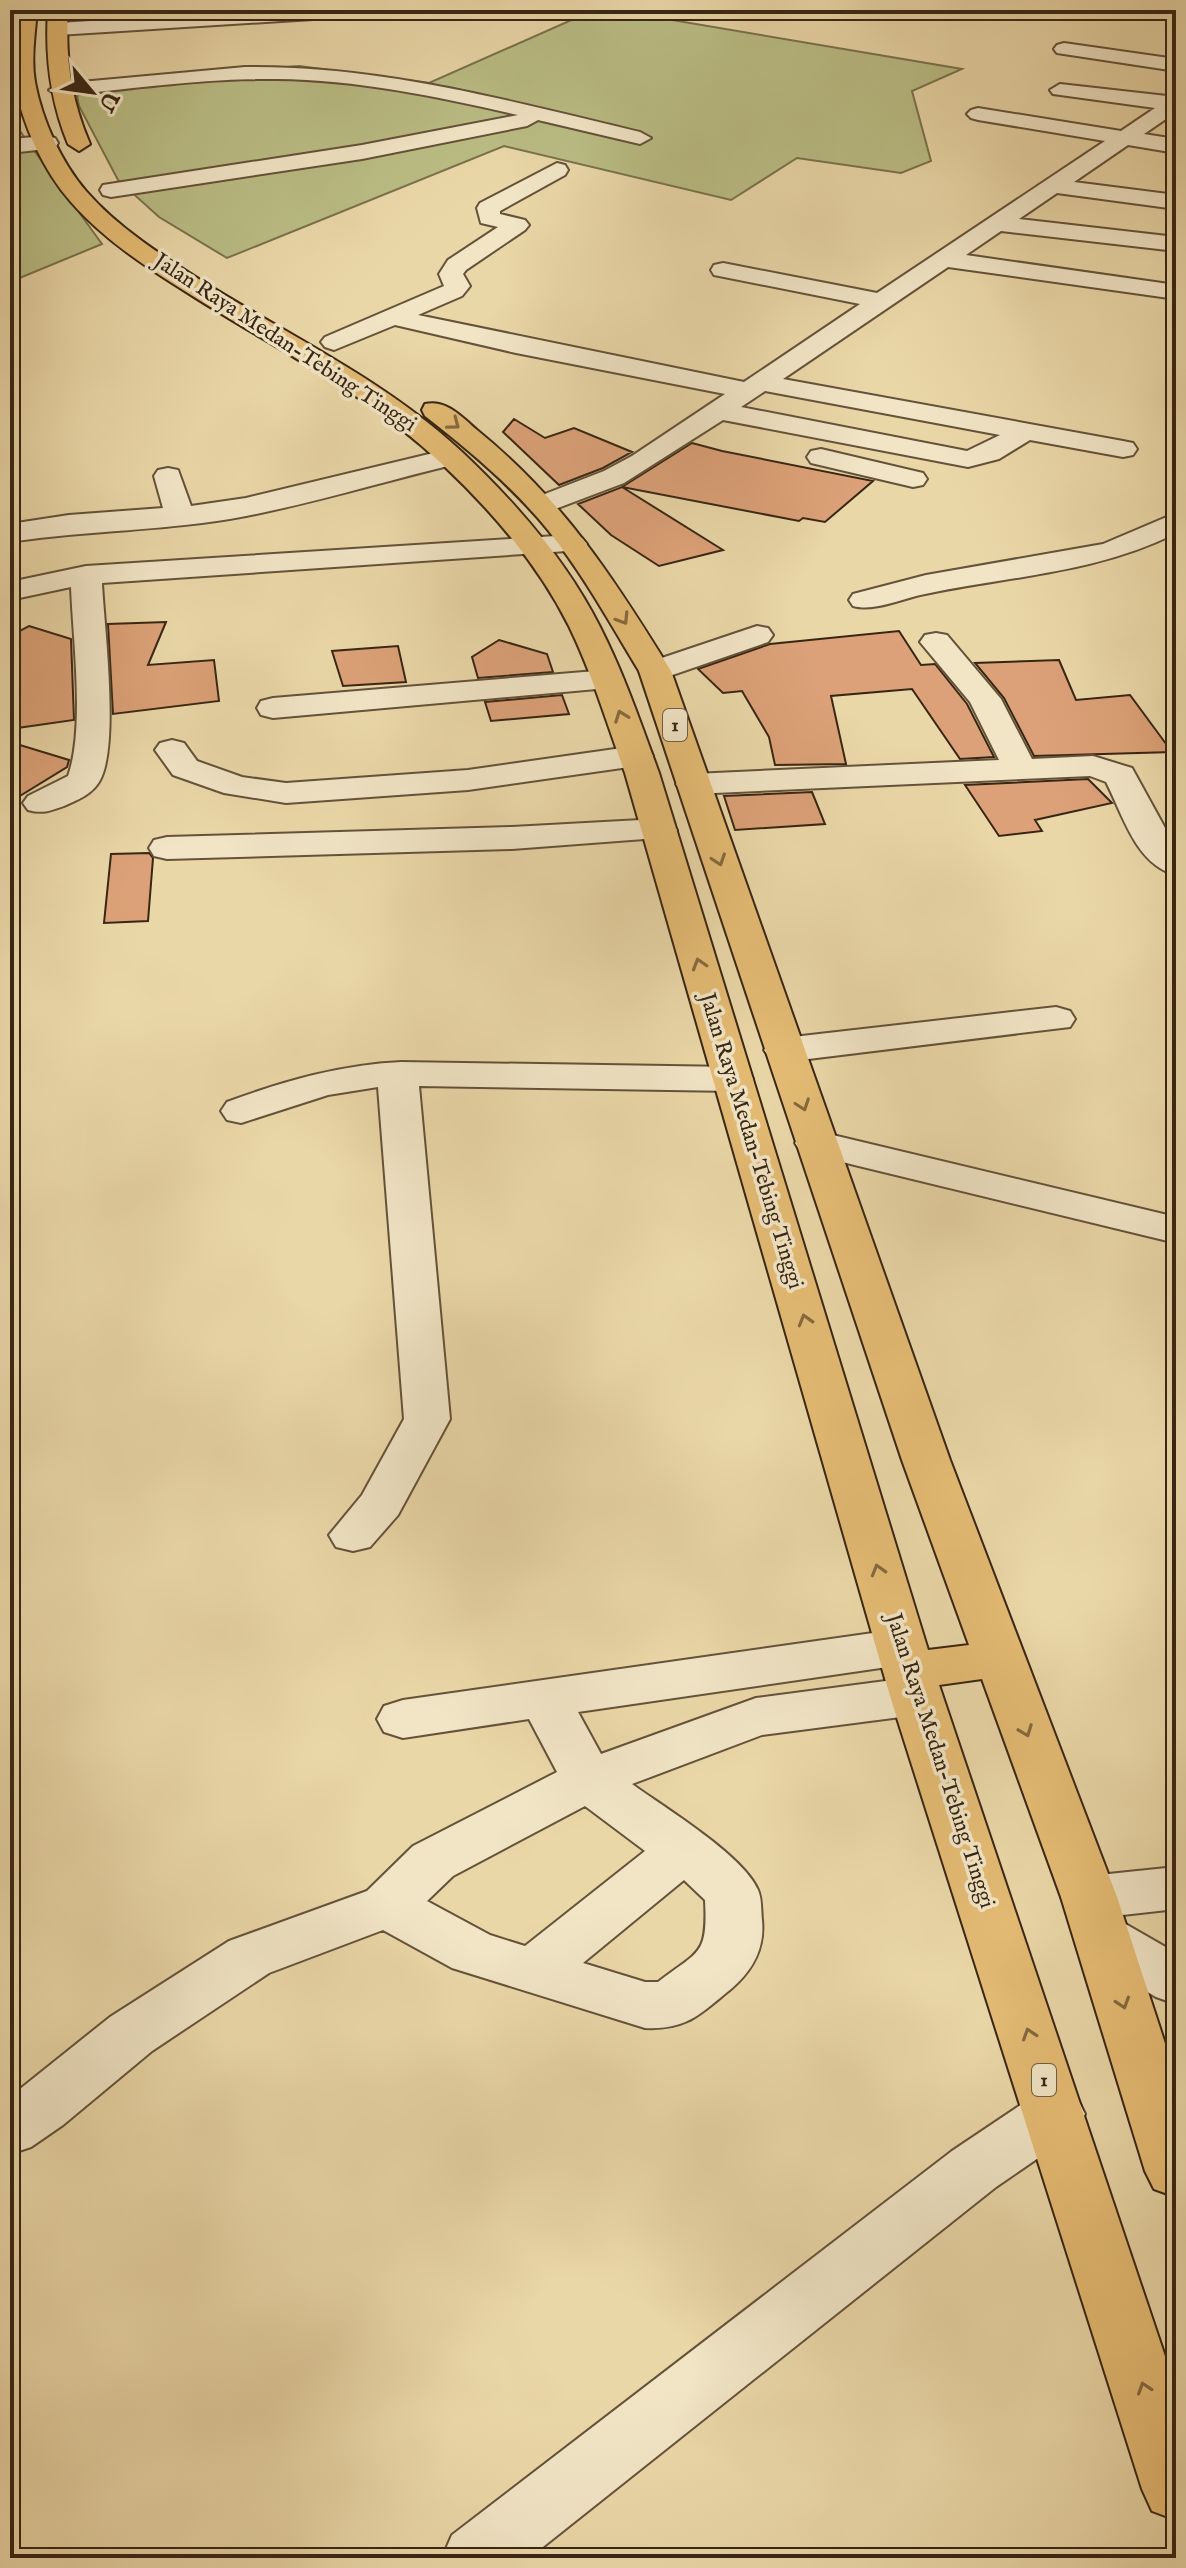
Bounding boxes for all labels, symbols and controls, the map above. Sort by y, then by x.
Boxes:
north arrow [52,52,132,132]
text: U [90,85,125,117]
street label: Jalan Raya Medan-Tebing Tinggi [146,246,422,439]
one-way arrow [445,415,459,429]
one-way arrow [614,610,629,625]
road number: 1 [663,709,687,741]
one-way arrow [614,710,631,724]
one-way arrow [709,852,725,866]
one-way arrow [692,957,708,971]
street label: Jalan Raya Medan-Tebing Tinggi [692,987,809,1293]
one-way arrow [794,1098,810,1112]
one-way arrow [798,1314,814,1328]
one-way arrow [871,1563,887,1577]
street label: Jalan Raya Medan-Tebing Tinggi [878,1607,1001,1912]
one-way arrow [1017,1724,1033,1738]
one-way arrow [1113,1995,1129,2009]
one-way arrow [1022,2028,1038,2042]
road number: 1 [1032,2064,1056,2096]
one-way arrow [1137,2382,1153,2396]

